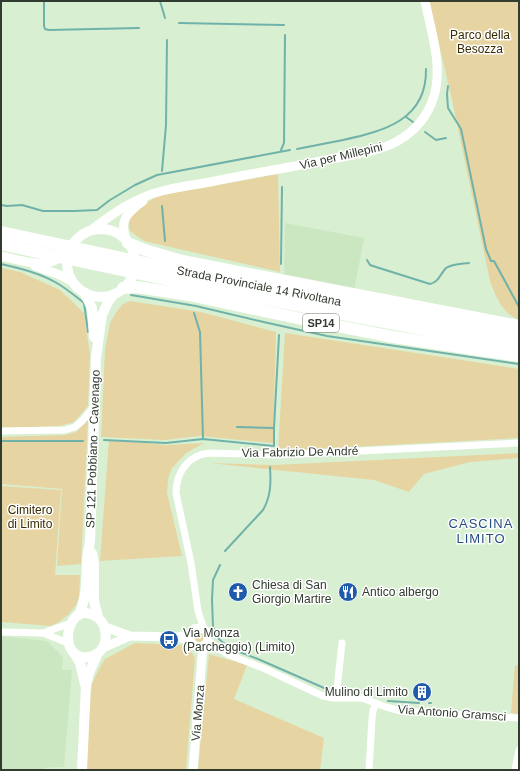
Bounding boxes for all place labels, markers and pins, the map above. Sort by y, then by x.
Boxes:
place label: Chiesa di San Giorgio Martire [252,578,332,606]
church icon: Chiesa di San Giorgio Martire [227,581,249,603]
restaurant icon: Antico albergo [337,581,359,603]
place label: Antico albergo [362,585,439,599]
place label: Via Monza (Parcheggio) (Limito) [183,626,295,654]
bus stop icon: Via Monza (Parcheggio) (Limito) [158,629,180,651]
building icon: Mulino di Limito [411,681,433,703]
place label: Mulino di Limito [325,685,408,699]

